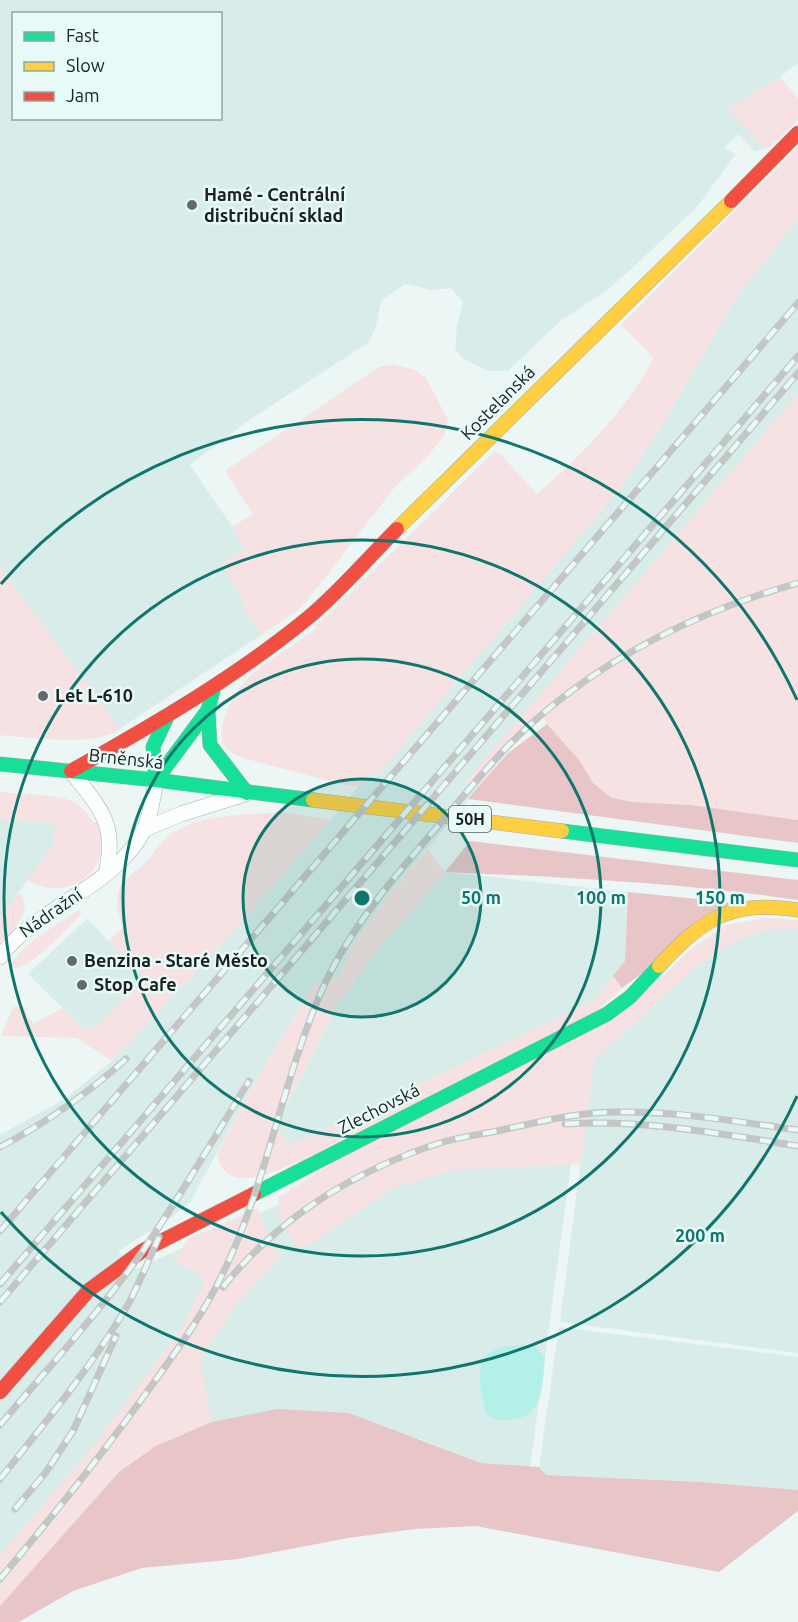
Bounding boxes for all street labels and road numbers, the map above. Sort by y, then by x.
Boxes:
street label: Kostelanská [456,361,538,443]
street label: Brněnská [88,744,164,772]
road number: 50H [449,806,491,832]
street label: Nádražní [15,883,86,941]
street label: Zlechovská [334,1079,423,1137]

